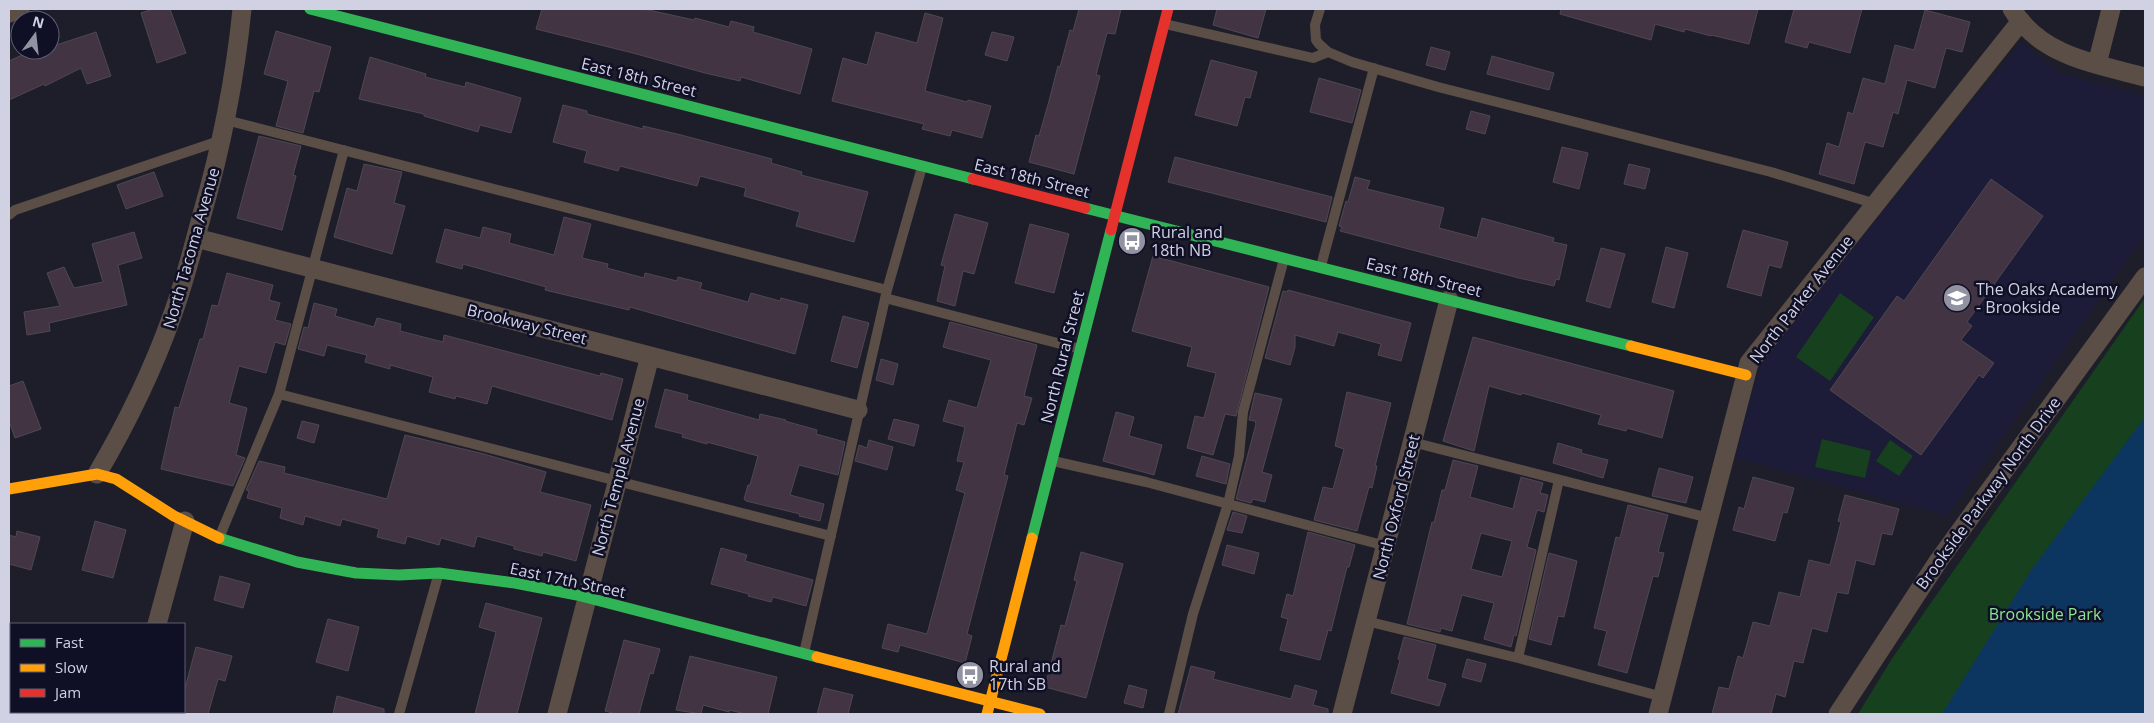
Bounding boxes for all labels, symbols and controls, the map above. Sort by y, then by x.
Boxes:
north arrow [10,10,60,60]
text: N [31,11,46,33]
street label: East 18th Street [579,52,699,102]
street label: East 18th Street [972,153,1092,203]
street label: North Tacoma Avenue [157,165,225,331]
place label: Rural and 18th NB [1151,221,1223,261]
bus stop icon: Rural and 18th NB [1117,226,1147,256]
street label: North Parker Avenue [1744,230,1858,368]
street label: East 18th Street [1364,252,1484,302]
place label: The Oaks Academy - Brookside [1976,278,2119,318]
school or university icon: The Oaks Academy - Brookside [1942,283,1972,313]
street label: North Rural Street [1035,288,1089,426]
street label: Brookway Street [465,298,589,350]
street label: Brookside Parkway North Drive [1911,392,2065,594]
street label: North Temple Avenue [586,395,650,559]
street label: North Oxford Street [1367,432,1425,582]
street label: East 17th Street [508,557,628,603]
park label: Brookside Park [1989,603,2102,625]
legend [10,623,185,713]
text: Fast [55,632,84,652]
place label: Rural and 17th SB [989,655,1061,695]
text: Slow [55,657,88,677]
bus stop icon: Rural and 17th SB [955,660,985,690]
text: Jam [53,682,81,702]

